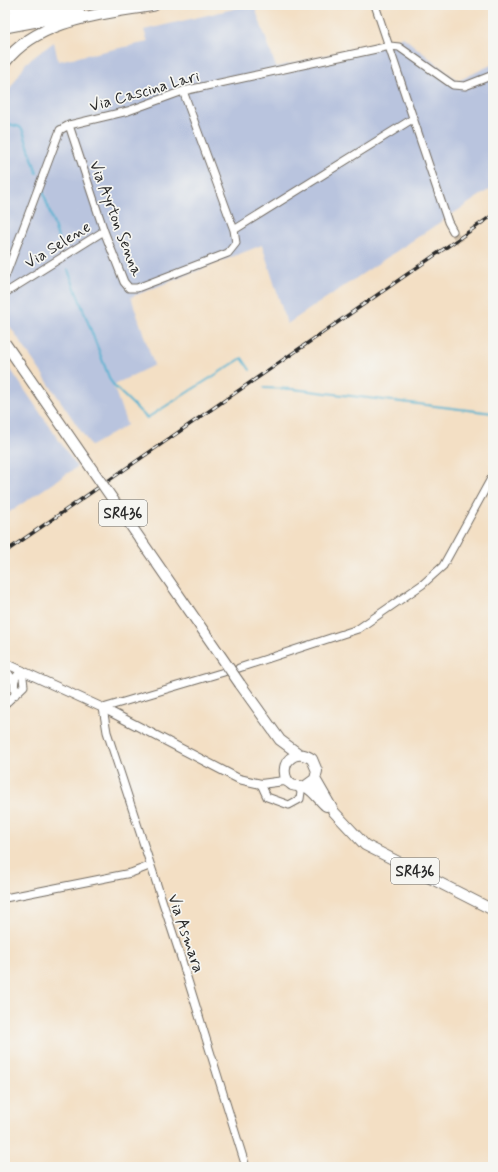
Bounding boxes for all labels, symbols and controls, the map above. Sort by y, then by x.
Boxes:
street label: Via Cascina Lari [87,66,202,117]
street label: Via Ayrton Senna [84,158,147,280]
street label: Via Selene [21,217,95,274]
road number: SR436 [99,500,147,526]
road number: SR436 [391,858,439,884]
street label: Via Asmara [162,891,209,976]

